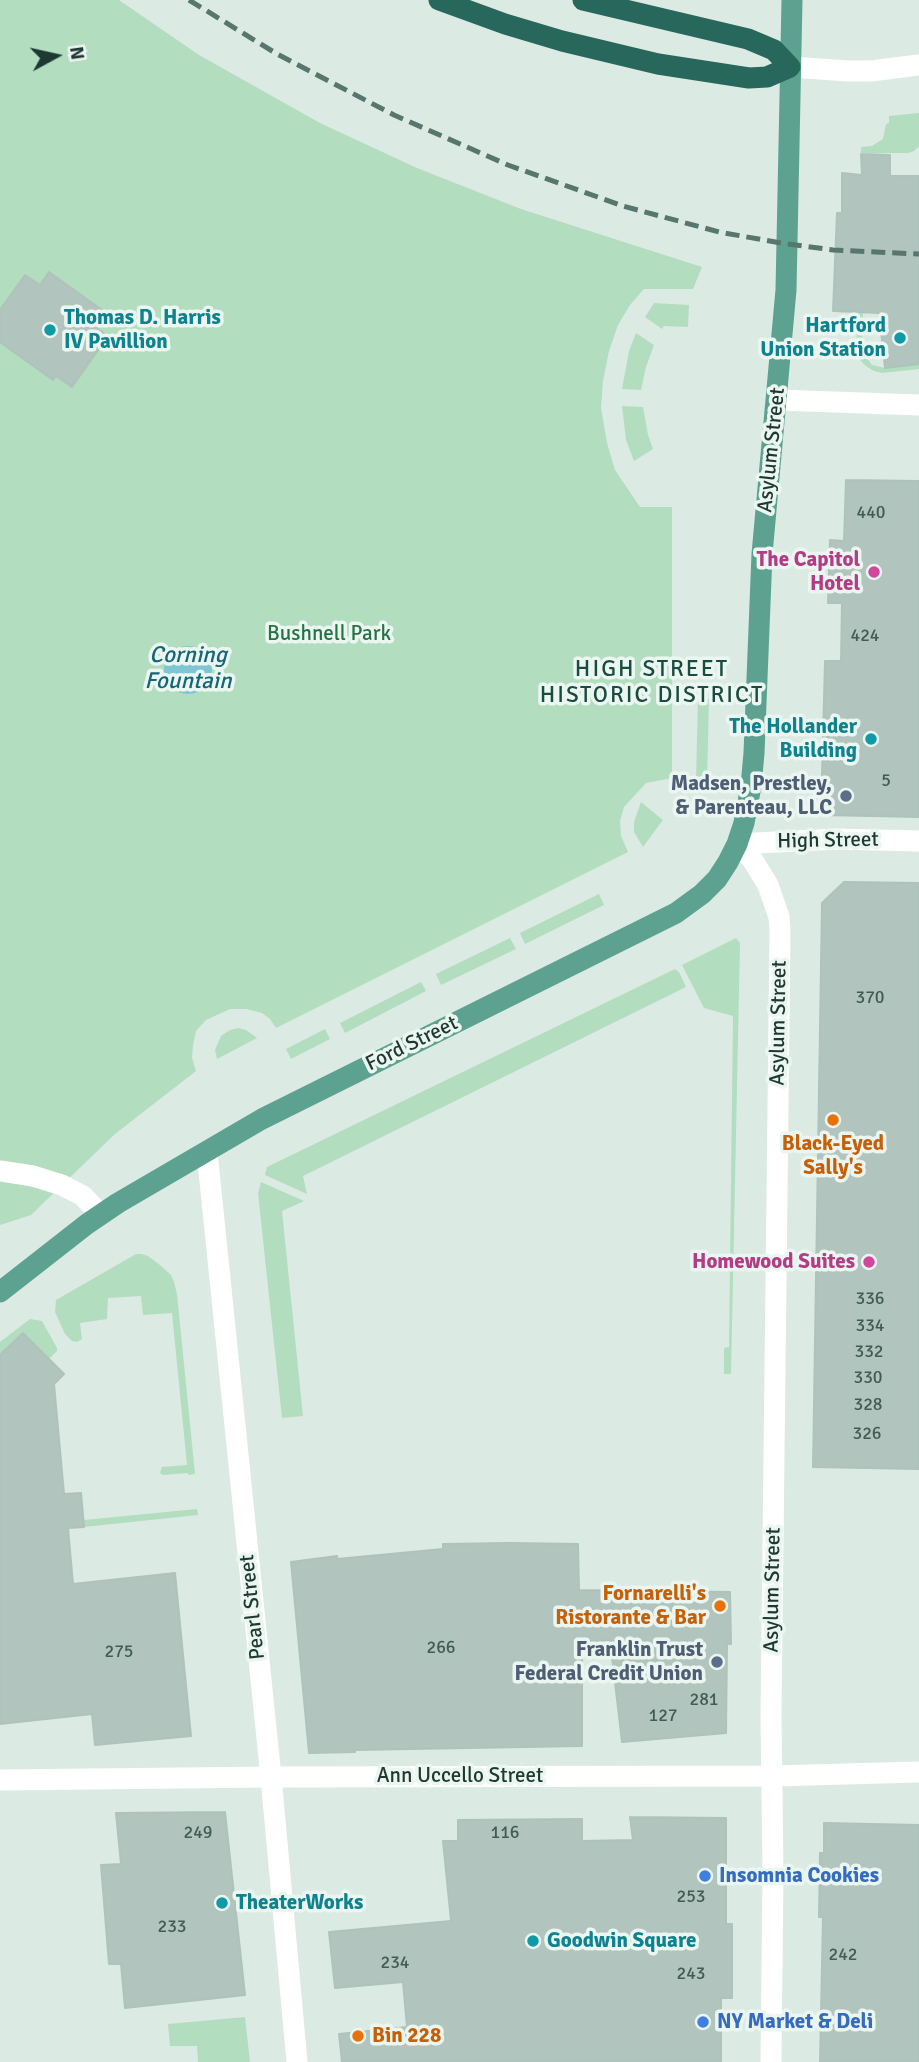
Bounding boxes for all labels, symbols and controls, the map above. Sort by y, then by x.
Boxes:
north arrow [21,21,91,91]
text: N [64,45,90,61]
place label: Thomas D. Harris IV Pavillion [64,305,221,355]
place label: Hartford Union Station [760,313,886,363]
marker: Thomas D. Harris IV Pavillion [42,322,58,338]
marker: Hartford Union Station [892,330,908,346]
street label: Asylum Street [753,386,791,514]
house number: 440 [856,502,886,524]
place label: The Capitol Hotel [757,547,860,597]
marker: The Capitol Hotel [866,564,882,580]
park label: Bushnell Park [267,621,391,647]
house number: 424 [850,625,880,647]
water label: Corning Fountain [145,642,231,696]
district label: HIGH STREET HISTORIC DISTRICT [542,656,762,710]
place label: The Hollander Building [729,714,857,764]
marker: The Hollander Building [863,731,879,747]
house number: 5 [881,770,891,792]
place label: Madsen, Prestley, & Parenteau, LLC [671,771,832,821]
marker: Madsen, Prestley, & Parenteau, LLC [838,788,854,804]
street label: High Street [777,828,879,854]
street label: Asylum Street [765,960,793,1086]
house number: 370 [855,987,885,1009]
street label: Ford Street [362,1011,462,1077]
marker: Black-Eyed Sally's [825,1112,841,1128]
place label: Black-Eyed Sally's [782,1131,884,1181]
place label: Homewood Suites [692,1249,855,1275]
marker: Homewood Suites [861,1254,877,1270]
house number: 336 [855,1288,885,1310]
house number: 334 [855,1315,885,1337]
house number: 332 [854,1341,884,1363]
house number: 330 [853,1367,883,1389]
house number: 328 [853,1394,883,1416]
house number: 326 [852,1423,882,1445]
street label: Asylum Street [759,1527,787,1653]
street label: Pearl Street [235,1553,271,1661]
place label: Fornarelli's Ristorante & Bar [555,1581,706,1631]
marker: Fornarelli's Ristorante & Bar [712,1598,728,1614]
house number: 266 [426,1637,456,1659]
place label: Franklin Trust Federal Credit Union [515,1637,703,1687]
house number: 275 [104,1641,134,1663]
marker: Franklin Trust Federal Credit Union [709,1654,725,1670]
house number: 281 [689,1689,719,1711]
house number: 127 [648,1705,678,1727]
street label: Ann Uccello Street [377,1763,543,1789]
house number: 249 [183,1822,213,1844]
house number: 116 [490,1822,520,1844]
place label: Insomnia Cookies [719,1863,879,1889]
marker: Insomnia Cookies [697,1868,713,1884]
house number: 253 [676,1886,706,1908]
place label: TheaterWorks [236,1890,363,1916]
marker: TheaterWorks [214,1895,230,1911]
house number: 233 [157,1916,187,1938]
place label: Goodwin Square [547,1928,696,1954]
marker: Goodwin Square [525,1933,541,1949]
house number: 242 [828,1944,858,1966]
house number: 234 [380,1952,410,1974]
house number: 243 [676,1963,706,1985]
place label: NY Market & Deli [717,2009,873,2035]
marker: NY Market & Deli [695,2014,711,2030]
place label: Bin 228 [372,2023,441,2049]
marker: Bin 228 [350,2028,366,2044]

